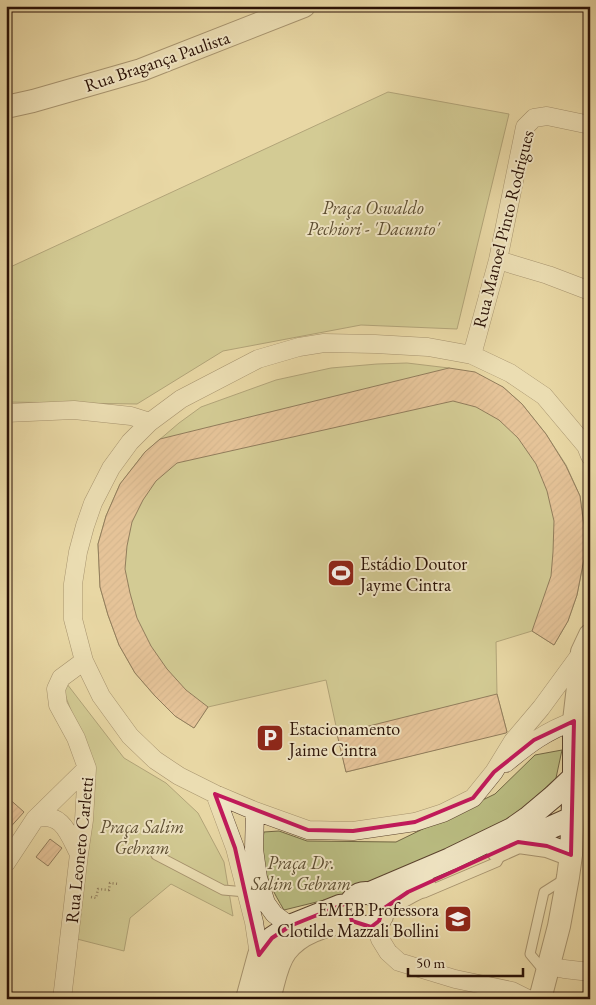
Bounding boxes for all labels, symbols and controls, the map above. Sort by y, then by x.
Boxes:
street label: Rua Bragança Paulista [81,25,234,97]
street label: Rua Manoel Pinto Rodrigues [467,128,539,330]
park label: Praça Oswaldo Pechiori - 'Dacunto' [307,196,441,240]
place label: Estádio Doutor Jayme Cintra [358,552,467,596]
sports icon: Estádio Doutor Jayme Cintra [326,558,356,588]
place label: Estacionamento Jaime Cintra [287,717,400,761]
parking icon: Estacionamento Jaime Cintra [255,723,285,753]
street label: Rua Leoneto Carletti [60,775,98,924]
park label: Praça Salim Gebram [100,815,184,859]
park label: Praça Dr. Salim Gebram [250,851,351,895]
place label: EMEB Professora Clotilde Mazzali Bollini [277,898,440,942]
school or university icon: EMEB Professora Clotilde Mazzali Bollini [443,904,473,934]
scale bar [408,945,524,977]
text: 50 m [416,953,445,972]

